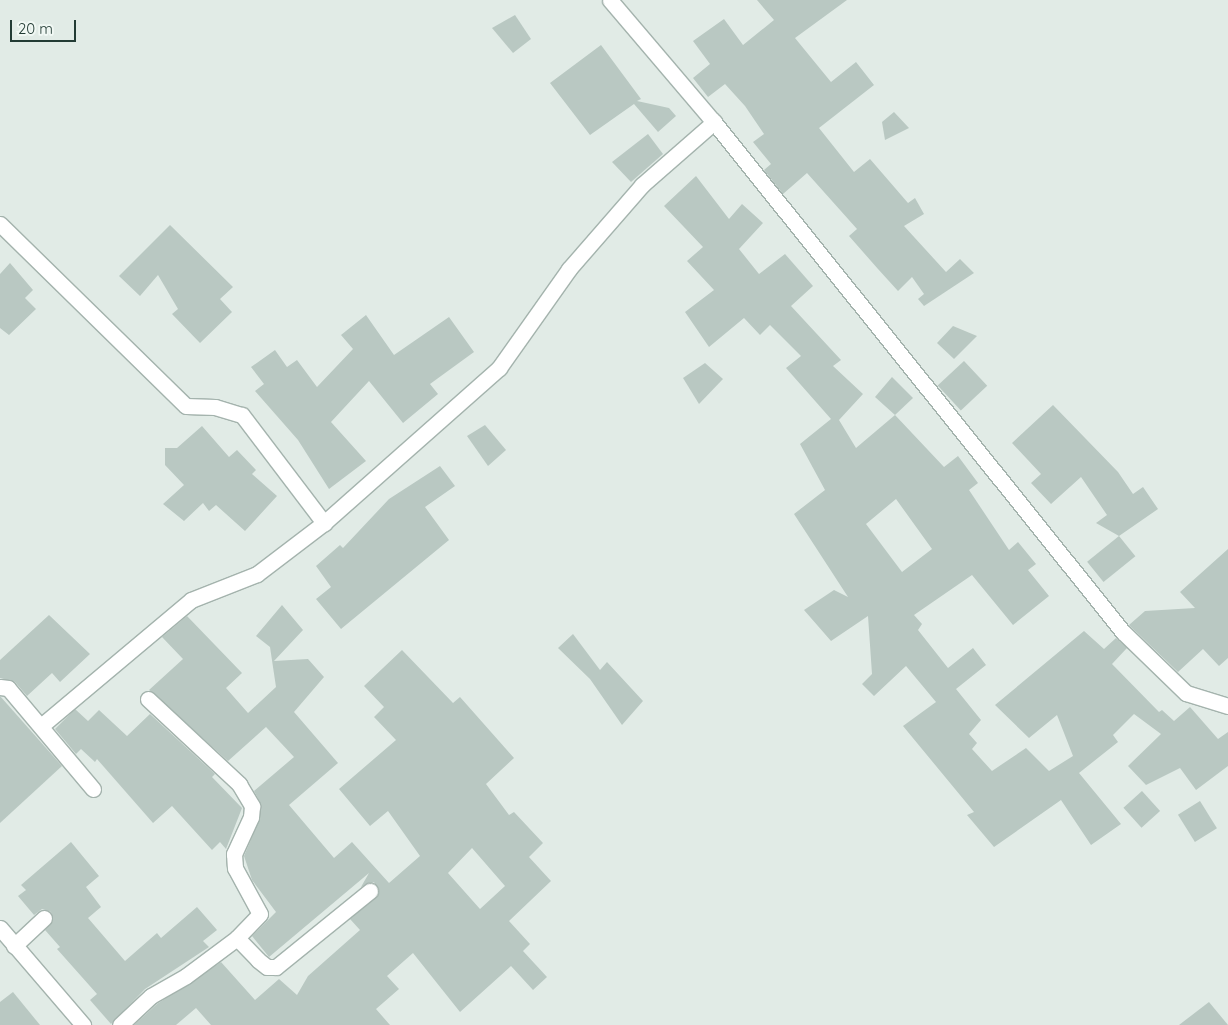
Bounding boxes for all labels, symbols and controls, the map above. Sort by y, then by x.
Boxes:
scale bar [12,10,79,42]
text: 20 m [18,19,53,38]

